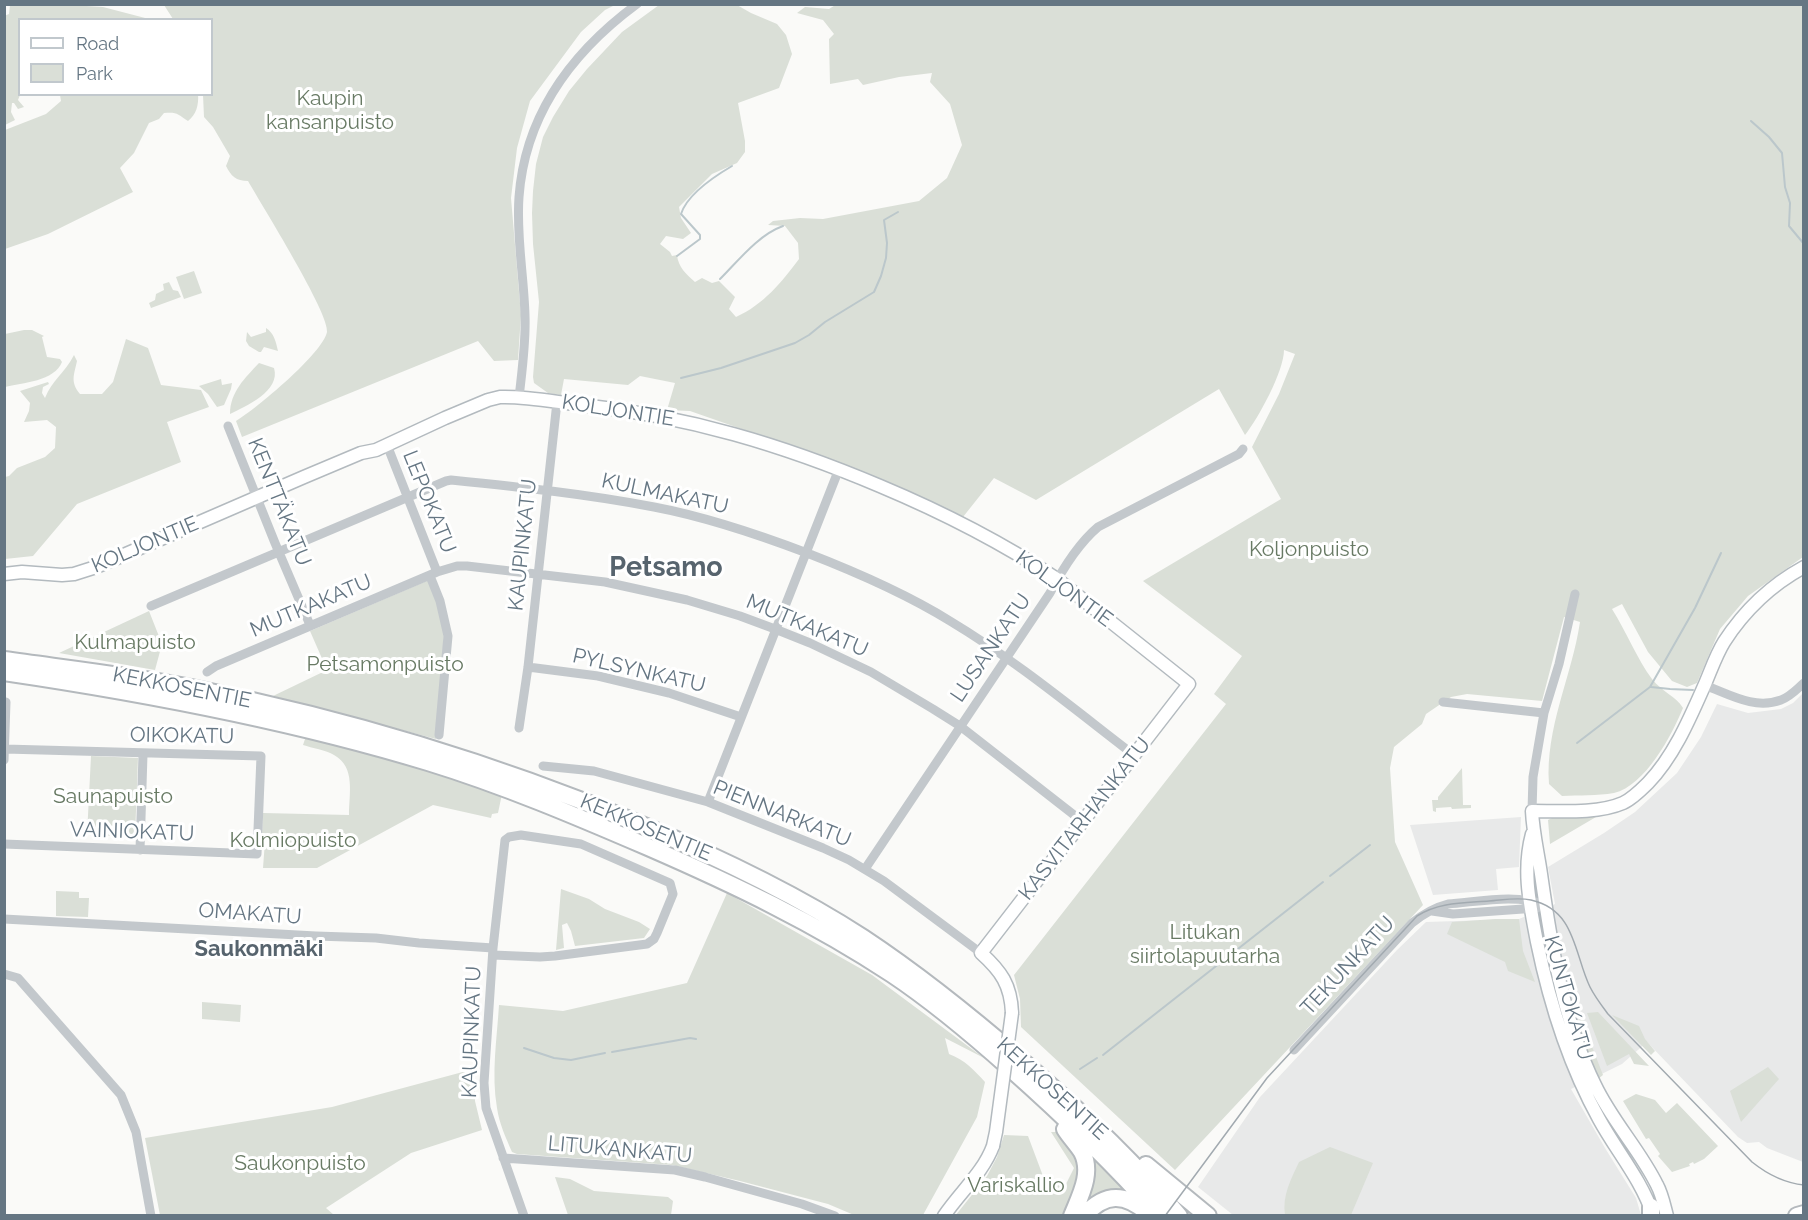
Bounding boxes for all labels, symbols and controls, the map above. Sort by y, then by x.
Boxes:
legend [18,18,213,96]
text: Road [76,33,119,54]
text: Park [76,63,113,84]
park label: Kaupin kansanpuisto [266,86,394,136]
street label: KOLJONTIE [560,390,676,432]
street label: KENTTÄKATU [242,434,316,570]
street label: LEPOKATU [397,447,461,557]
street label: KULMAKATU [599,468,731,520]
street label: KAUPINKATU [504,478,542,612]
street label: KOLJONTIE [88,511,202,579]
park label: Koljonpuisto [1249,537,1369,563]
street label: KOLJONTIE [1011,545,1117,633]
district label: Petsamo [609,552,723,584]
street label: MUTKAKATU [246,569,376,643]
street label: MUTKAKATU [742,589,872,663]
street label: LUSANKATU [946,589,1036,707]
park label: Kulmapuisto [74,630,196,656]
street label: PYLSYNKATU [570,643,708,699]
park label: Petsamonpuisto [306,652,464,678]
street label: KEKKOSENTIE [110,662,254,714]
street label: OIKOKATU [130,722,234,750]
street label: KASVITARHANKATU [1014,733,1156,905]
street label: PIENNARKATU [709,775,855,853]
park label: Saunapuisto [53,784,173,810]
street label: KEKKOSENTIE [576,789,716,867]
street label: VAINIOKATU [69,817,195,847]
park label: Kolmiopuisto [230,828,356,854]
street label: OMAKATU [198,898,302,930]
street label: TEKUNKATU [1296,911,1400,1021]
park label: Litukan siirtolapuutarha [1130,920,1280,970]
street label: KUNTOKATU [1538,933,1598,1063]
district label: Saukonmäki [195,936,323,962]
street label: KAUPINKATU [457,965,487,1099]
street label: KEKKOSENTIE [991,1033,1113,1145]
street label: LITUKANKATU [547,1131,693,1169]
park label: Saukonpuisto [234,1151,366,1177]
park label: Variskallio [967,1173,1065,1199]

